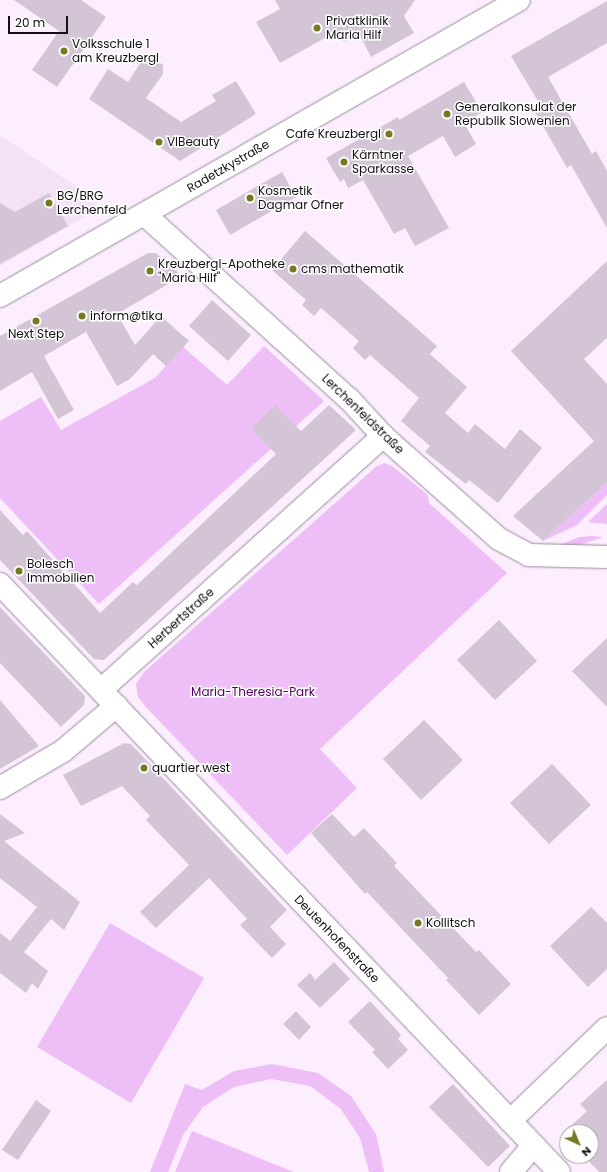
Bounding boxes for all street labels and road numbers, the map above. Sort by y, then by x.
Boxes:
street label: Radetzkystraße [184,137,272,195]
street label: Lerchenfeldstraße [319,371,407,457]
street label: Herbertstraße [145,585,217,651]
street label: Deutenhofenstraße [291,892,383,986]

